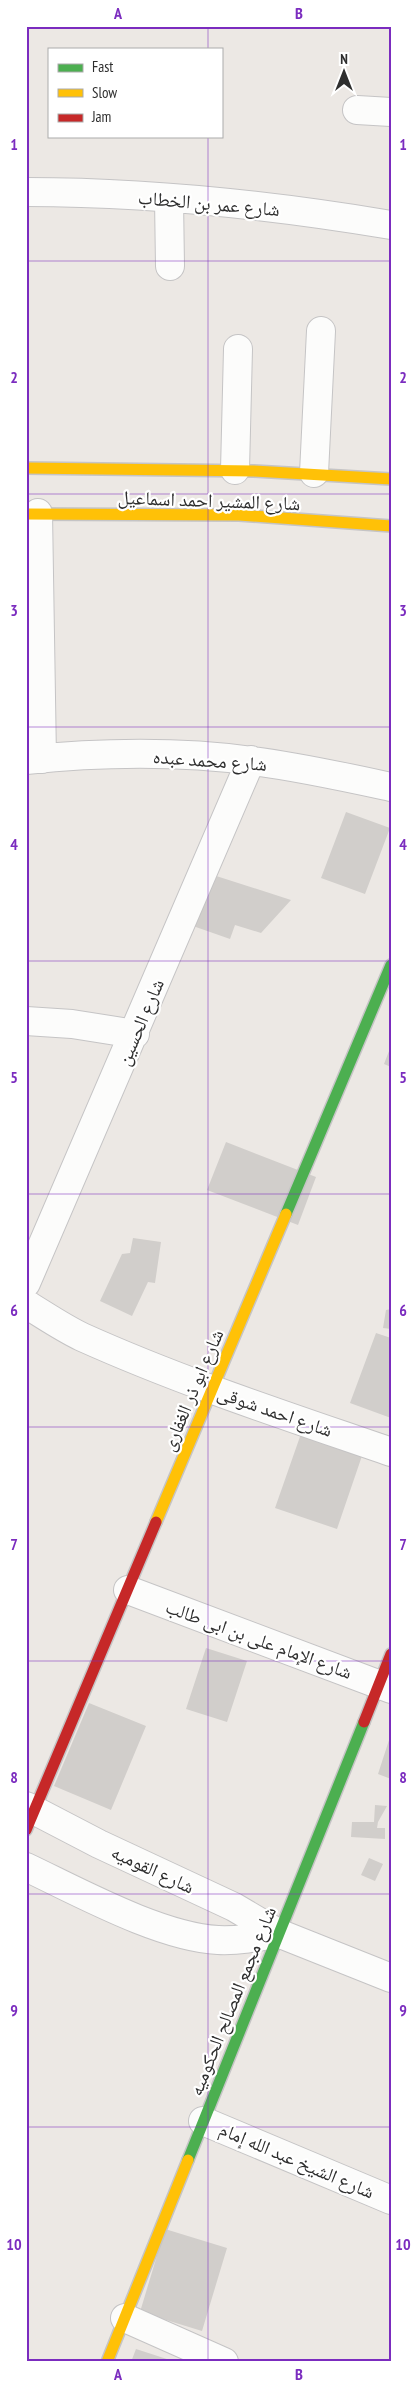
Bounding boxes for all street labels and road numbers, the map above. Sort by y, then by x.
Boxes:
street label: شارع عمر بن الخطاب [137,185,281,221]
street label: شارع المشير احمد اسماعيل [117,485,301,515]
street label: شارع محمد عبده [152,744,268,776]
street label: شارع الحسين [111,975,169,1069]
street label: شارع ابو ذر الغفارى [156,1326,228,1454]
street label: شارع احمد شوقى [214,1380,336,1442]
street label: شارع الإمام على بن ابى طالب [162,1594,356,1686]
street label: شارع القوميه [108,1839,198,1899]
street label: شارع مجمع المصالح الحكوميه [183,1903,282,2100]
street label: شارع الشيخ عبد الله إمام [215,2117,378,2205]

